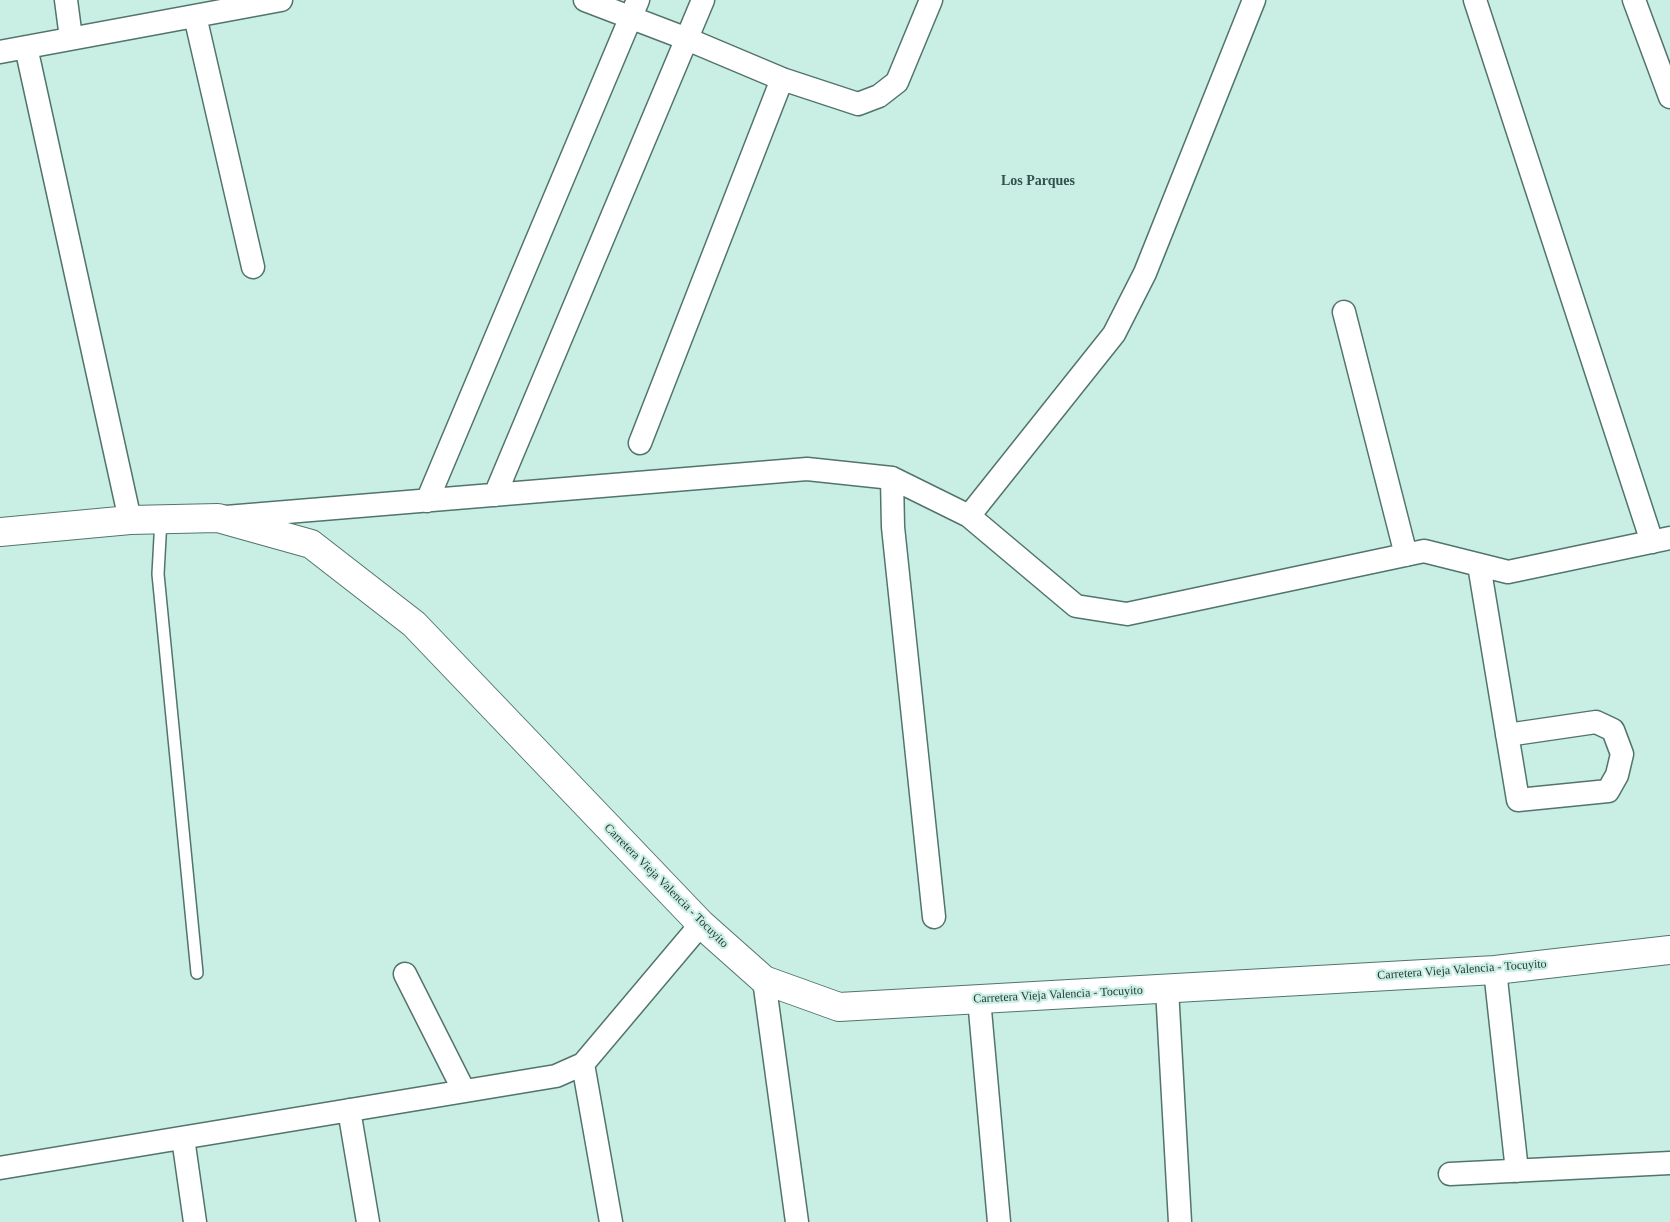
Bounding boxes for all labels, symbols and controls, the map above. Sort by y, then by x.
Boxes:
district label: Los Parques [1001,173,1075,189]
street label: Carretera Vieja Valencia - Tocuyito [601,821,731,951]
street label: Carretera Vieja Valencia - Tocuyito [1377,957,1547,983]
street label: Carretera Vieja Valencia - Tocuyito [973,983,1143,1007]

